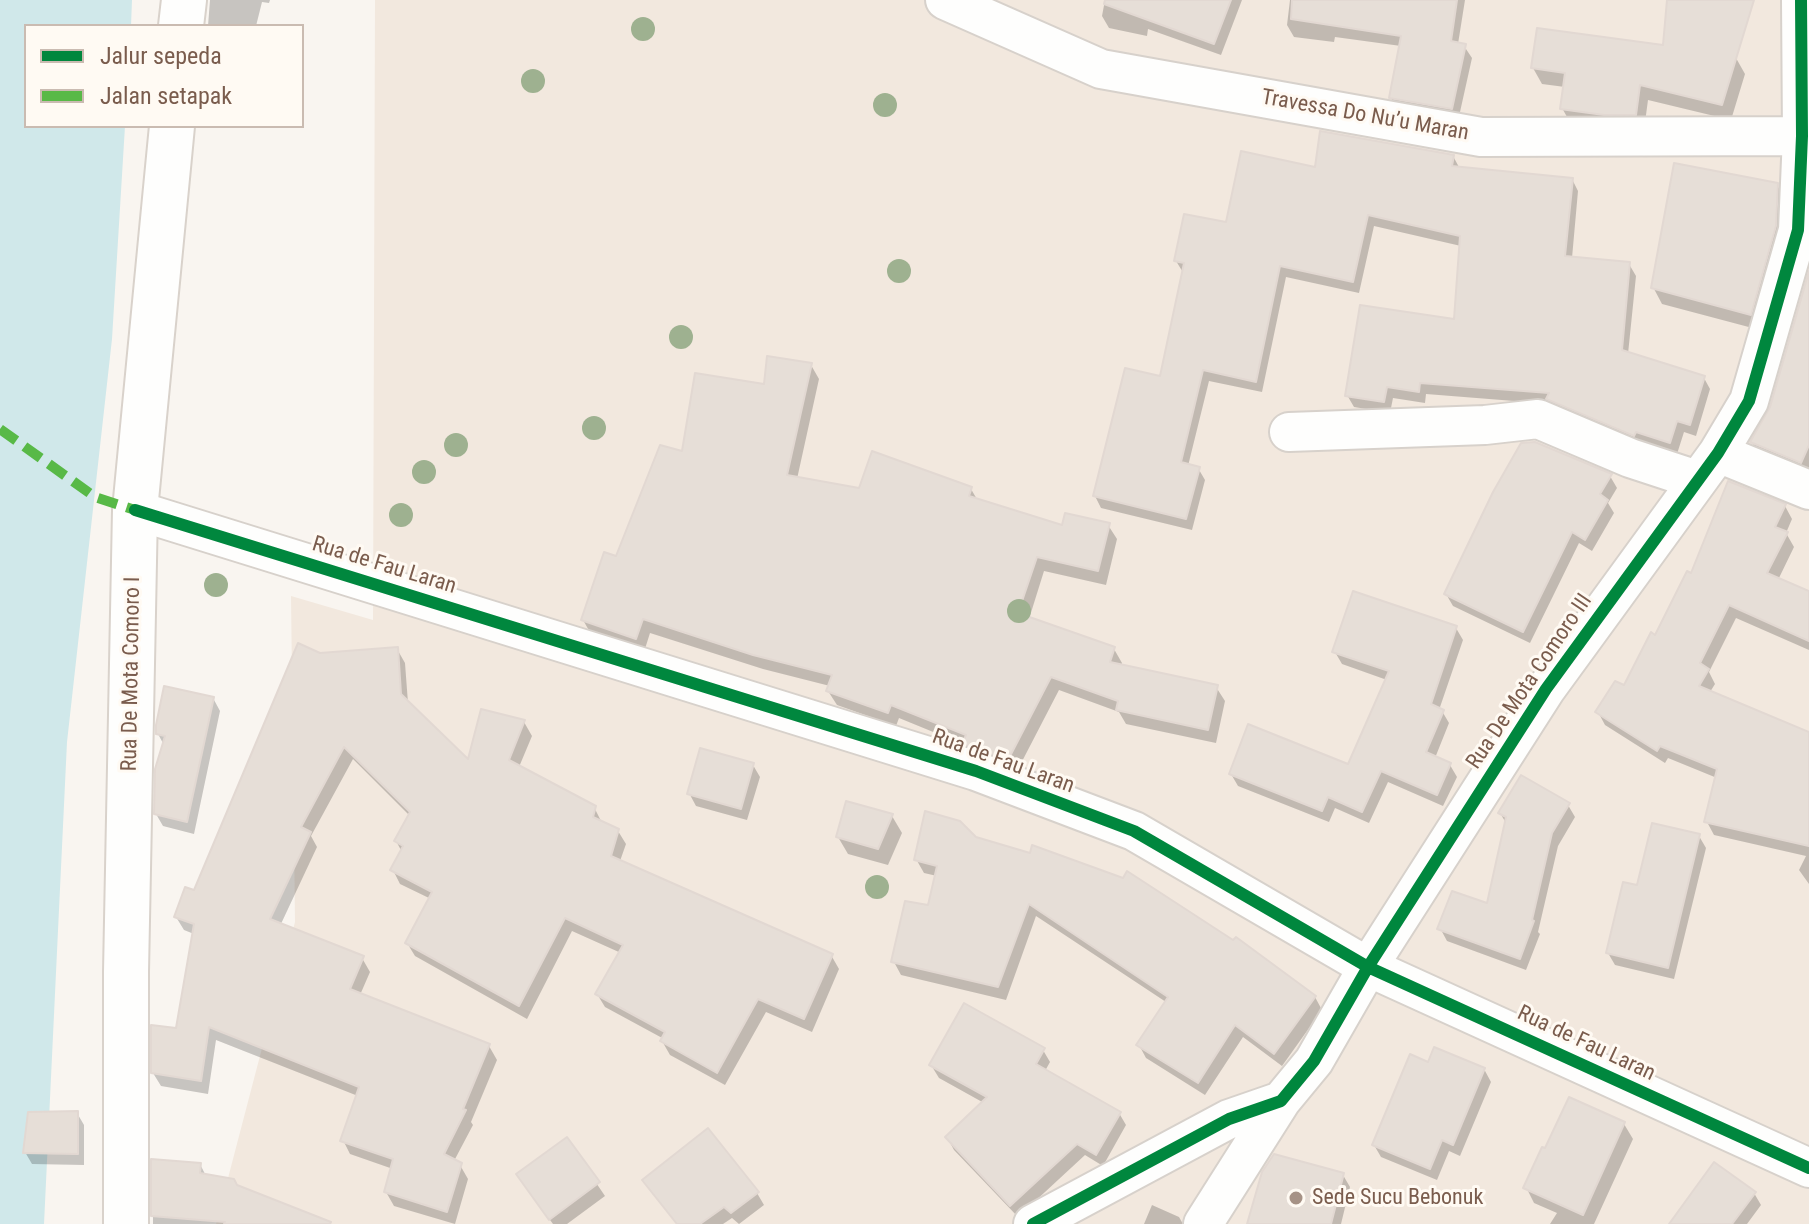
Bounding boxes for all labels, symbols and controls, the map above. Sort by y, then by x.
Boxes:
legend [24,24,304,128]
text: Jalur sepeda [100,42,222,70]
text: Jalan setapak [100,82,232,110]
street label: Travessa Do Nu’u Maran [1259,85,1471,147]
street label: Rua de Fau Laran [309,532,459,600]
street label: Rua De Mota Comoro I [117,576,147,772]
street label: Rua De Mota Comoro III [1462,589,1598,775]
street label: Rua de Fau Laran [928,724,1078,800]
street label: Rua de Fau Laran [1513,1001,1659,1087]
place label: Sede Sucu Bebonuk [1312,1185,1483,1211]
marker: Sede Sucu Bebonuk [1287,1189,1305,1207]

